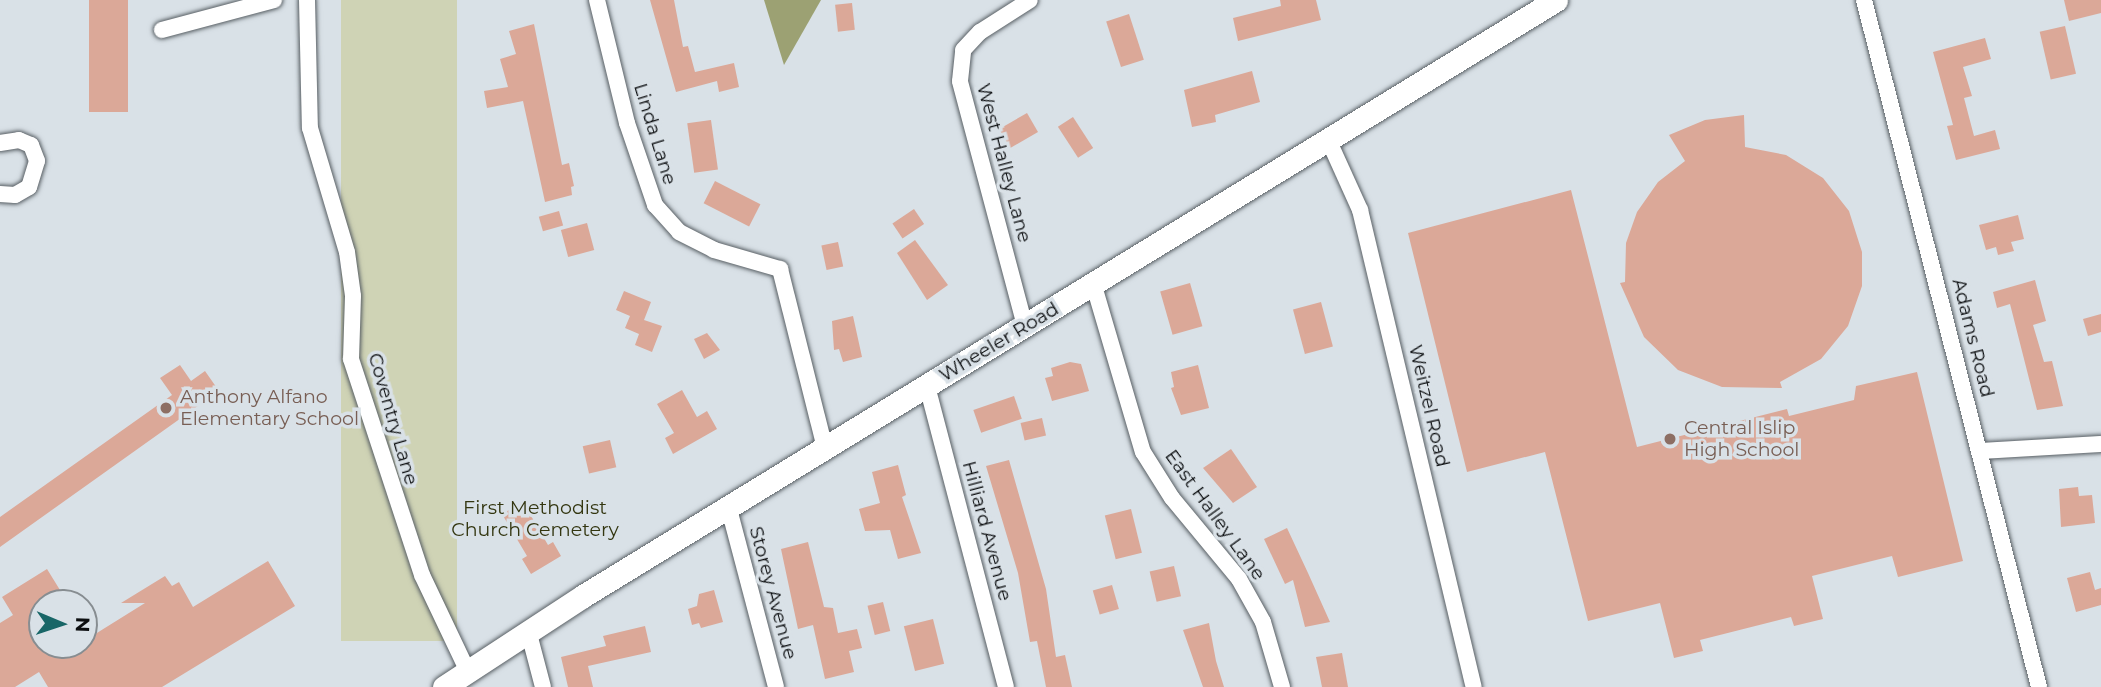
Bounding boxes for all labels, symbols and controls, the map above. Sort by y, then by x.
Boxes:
street label: Linda Lane [629,80,681,188]
street label: West Halley Lane [972,81,1036,245]
street label: Adams Road [1947,276,1999,400]
street label: Wheeler Road [935,297,1063,387]
street label: Weitzel Road [1404,343,1454,469]
street label: Coventry Lane [363,350,423,488]
place label: Anthony Alfano Elementary School [180,386,359,430]
marker: Anthony Alfano Elementary School [158,400,174,416]
place label: Central Islip High School [1684,417,1799,461]
marker: Central Islip High School [1662,431,1678,447]
street label: East Halley Lane [1160,445,1270,585]
street label: Hilliard Avenue [957,458,1017,604]
park label: First Methodist Church Cemetery [451,497,619,541]
street label: Storey Avenue [744,524,802,662]
north arrow [28,589,98,659]
text: N [71,617,94,633]

